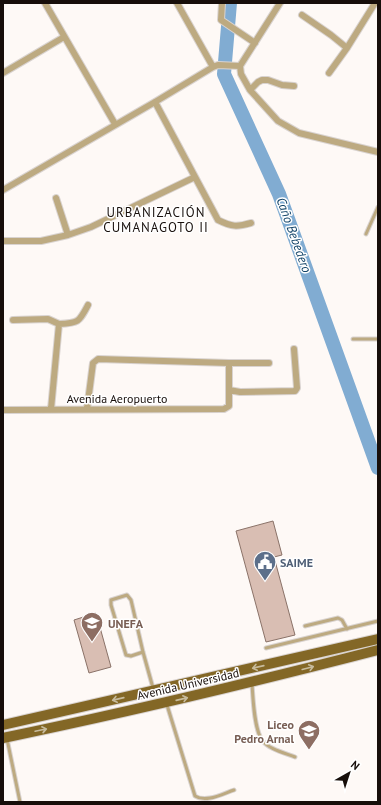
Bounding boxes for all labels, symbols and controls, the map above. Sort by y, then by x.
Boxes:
water label: Caño Bebedero [272,195,316,276]
district label: URBANIZACIÓN CUMANAGOTO II [103,204,209,236]
street label: Avenida Aeropuerto [67,391,167,406]
public building icon: SAIME [252,549,278,582]
place label: SAIME [280,555,313,570]
school or university icon: UNEFA [79,610,105,643]
place label: UNEFA [108,616,144,631]
one-way arrow [252,663,265,671]
one-way arrow [301,664,314,671]
street label: Avenida Universidad [135,665,241,703]
one-way arrow [112,695,125,703]
one-way arrow [175,695,188,703]
place label: Liceo Pedro Arnal [234,717,295,746]
school or university icon: Liceo Pedro Arnal [296,718,322,751]
one-way arrow [34,726,47,734]
north arrow [329,753,369,793]
text: N [348,758,363,773]

